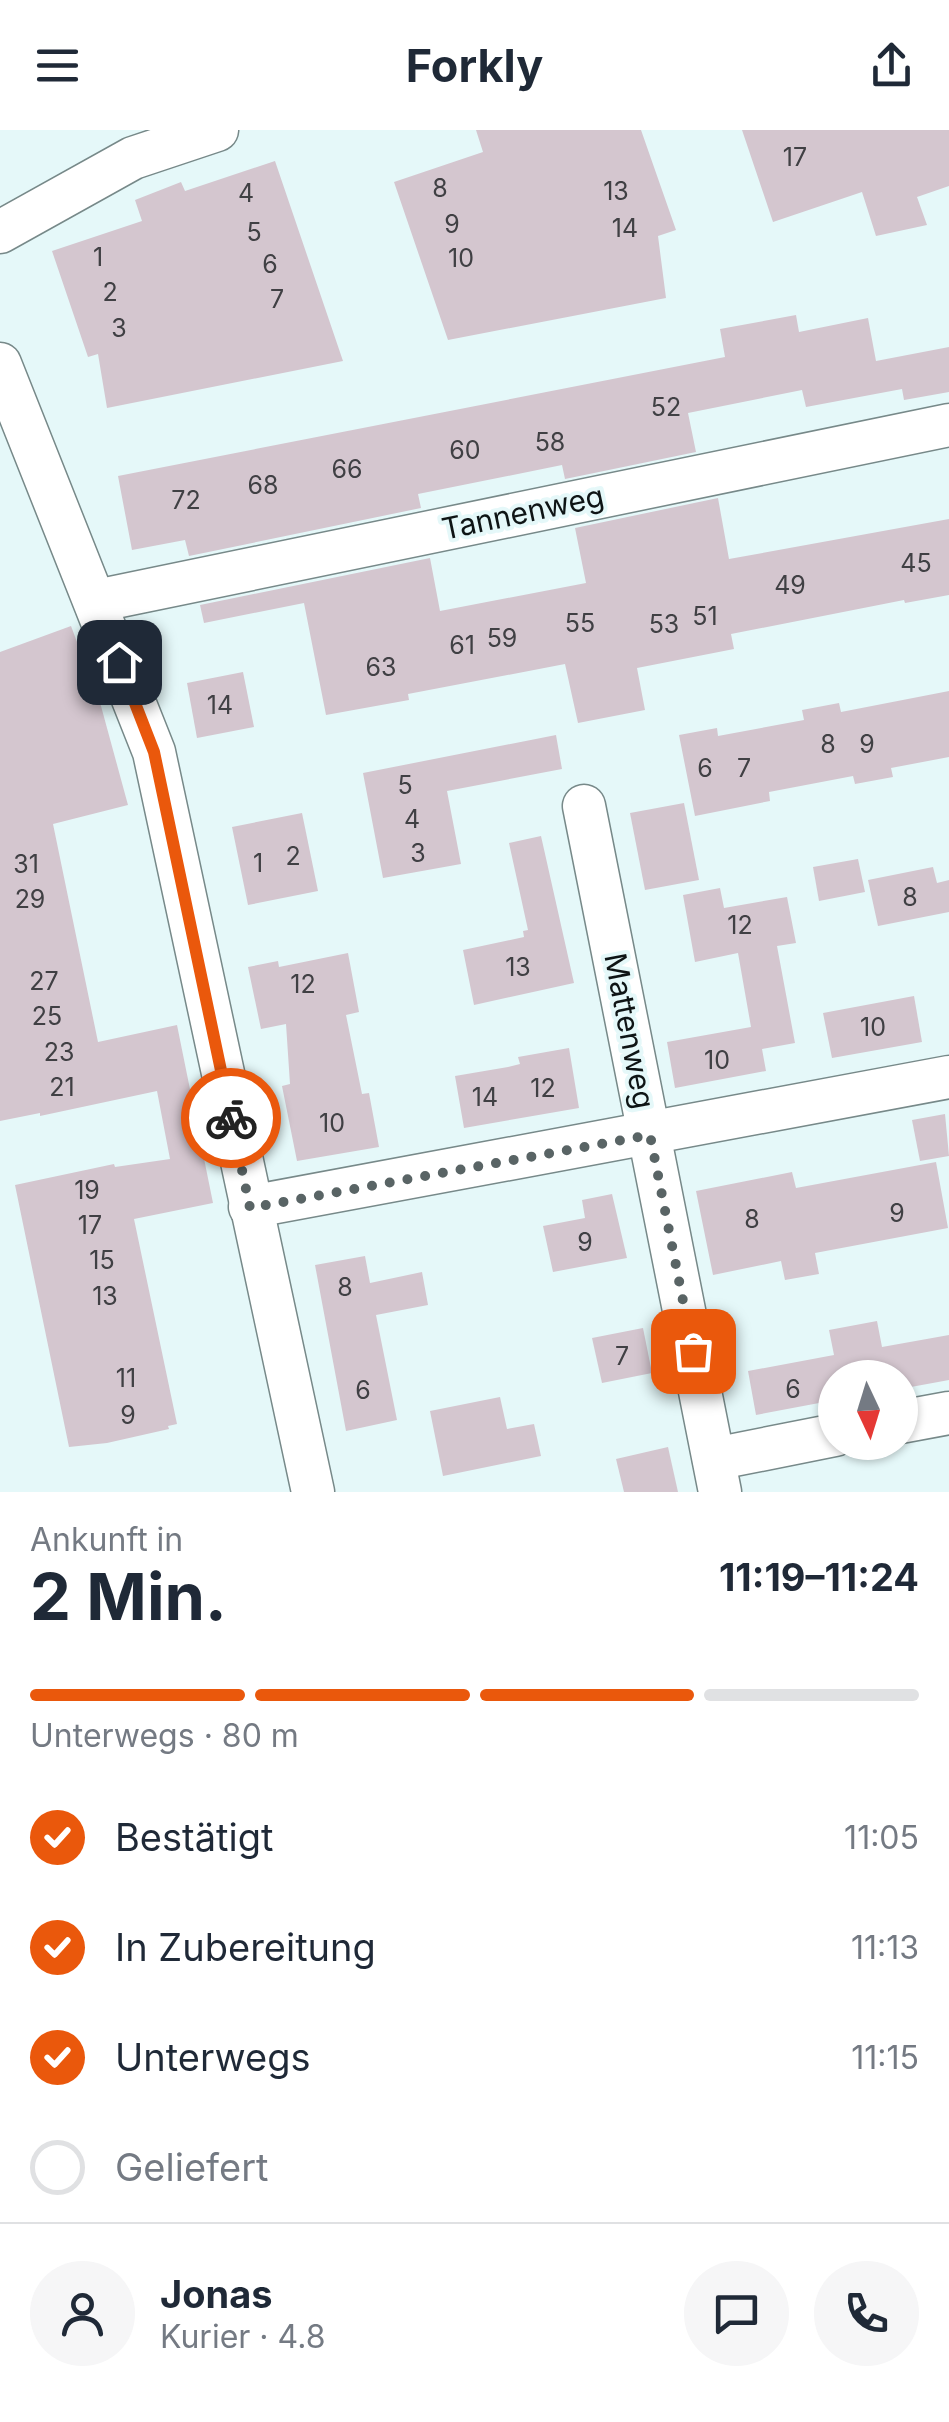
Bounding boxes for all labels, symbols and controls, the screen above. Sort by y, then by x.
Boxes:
icon: menu [30,38,85,93]
text: Forkly [406,38,543,93]
icon: share [864,38,919,93]
house number: 17 [783,142,807,172]
house number: 8 [432,173,448,203]
house number: 13 [603,176,629,206]
house number: 4 [238,178,254,208]
house number: 9 [444,209,460,239]
house number: 14 [612,213,638,243]
house number: 5 [246,217,262,247]
house number: 1 [93,242,103,272]
house number: 10 [448,243,474,273]
house number: 6 [262,249,278,279]
house number: 2 [102,277,118,307]
house number: 7 [270,284,284,314]
house number: 3 [111,313,127,343]
house number: 52 [651,392,681,422]
house number: 58 [535,427,565,457]
house number: 60 [449,435,481,465]
house number: 66 [331,454,363,484]
house number: 68 [248,470,278,500]
street label: Tannenweg [439,477,607,547]
house number: 72 [171,485,201,515]
house number: 45 [900,548,932,578]
house number: 49 [774,570,806,600]
house number: 51 [692,601,718,631]
house number: 55 [565,608,595,638]
house number: 53 [649,609,679,639]
pin [77,620,162,705]
house number: 59 [487,623,517,653]
house number: 61 [449,630,475,660]
icon: home [92,635,147,690]
house number: 63 [366,652,396,682]
house number: 14 [207,690,233,720]
house number: 8 [820,729,836,759]
house number: 9 [859,729,875,759]
house number: 6 [697,753,713,783]
house number: 7 [737,753,751,783]
house number: 5 [397,770,413,800]
house number: 4 [404,804,420,834]
house number: 3 [410,838,426,868]
house number: 2 [285,841,301,871]
house number: 1 [253,848,263,878]
house number: 31 [13,849,39,879]
house number: 8 [902,882,918,912]
house number: 29 [15,884,45,914]
house number: 12 [727,910,753,940]
street label: Mattenweg [597,950,663,1112]
house number: 13 [505,952,531,982]
house number: 27 [29,966,59,996]
house number: 12 [290,969,316,999]
house number: 25 [32,1001,62,1031]
house number: 10 [860,1012,886,1042]
house number: 23 [44,1037,74,1067]
house number: 10 [704,1045,730,1075]
courier [181,1068,281,1168]
house number: 21 [49,1072,75,1102]
house number: 12 [530,1073,556,1103]
house number: 14 [472,1082,498,1112]
icon: bike [204,1091,259,1146]
house number: 10 [319,1108,345,1138]
house number: 19 [74,1175,100,1205]
house number: 9 [889,1198,905,1228]
house number: 8 [744,1204,760,1234]
house number: 17 [78,1210,102,1240]
house number: 9 [577,1227,593,1257]
house number: 15 [89,1245,115,1275]
house number: 8 [337,1272,353,1302]
house number: 13 [92,1281,118,1311]
pin [651,1309,736,1394]
icon: bag [666,1324,721,1379]
house number: 7 [615,1341,629,1371]
north arrow [818,1360,918,1460]
map controls [818,1360,918,1460]
house number: 11 [116,1363,136,1393]
house number: 6 [785,1374,801,1404]
house number: 6 [355,1375,371,1405]
house number: 9 [120,1400,136,1430]
text: Ankunft in [30,1520,183,1559]
text: 11:19–11:24 [719,1554,919,1600]
text: 2 Min. [30,1557,227,1636]
text: Unterwegs · 80 m [30,1716,299,1755]
icon: check [30,1810,85,1865]
text: Bestätigt [115,1814,273,1860]
text: 11:05 [844,1818,919,1857]
icon: check [30,1920,85,1975]
text: In Zubereitung [115,1924,376,1970]
text: 11:13 [851,1928,919,1967]
icon: check [30,2030,85,2085]
text: Unterwegs [115,2034,311,2080]
text: 11:15 [851,2038,919,2077]
text: Geliefert [115,2144,269,2190]
button: person [30,2261,135,2366]
button: chat [684,2261,789,2366]
button: phone [814,2261,919,2366]
text: Jonas [160,2271,273,2317]
text: Kurier · 4.8 [160,2317,325,2356]

